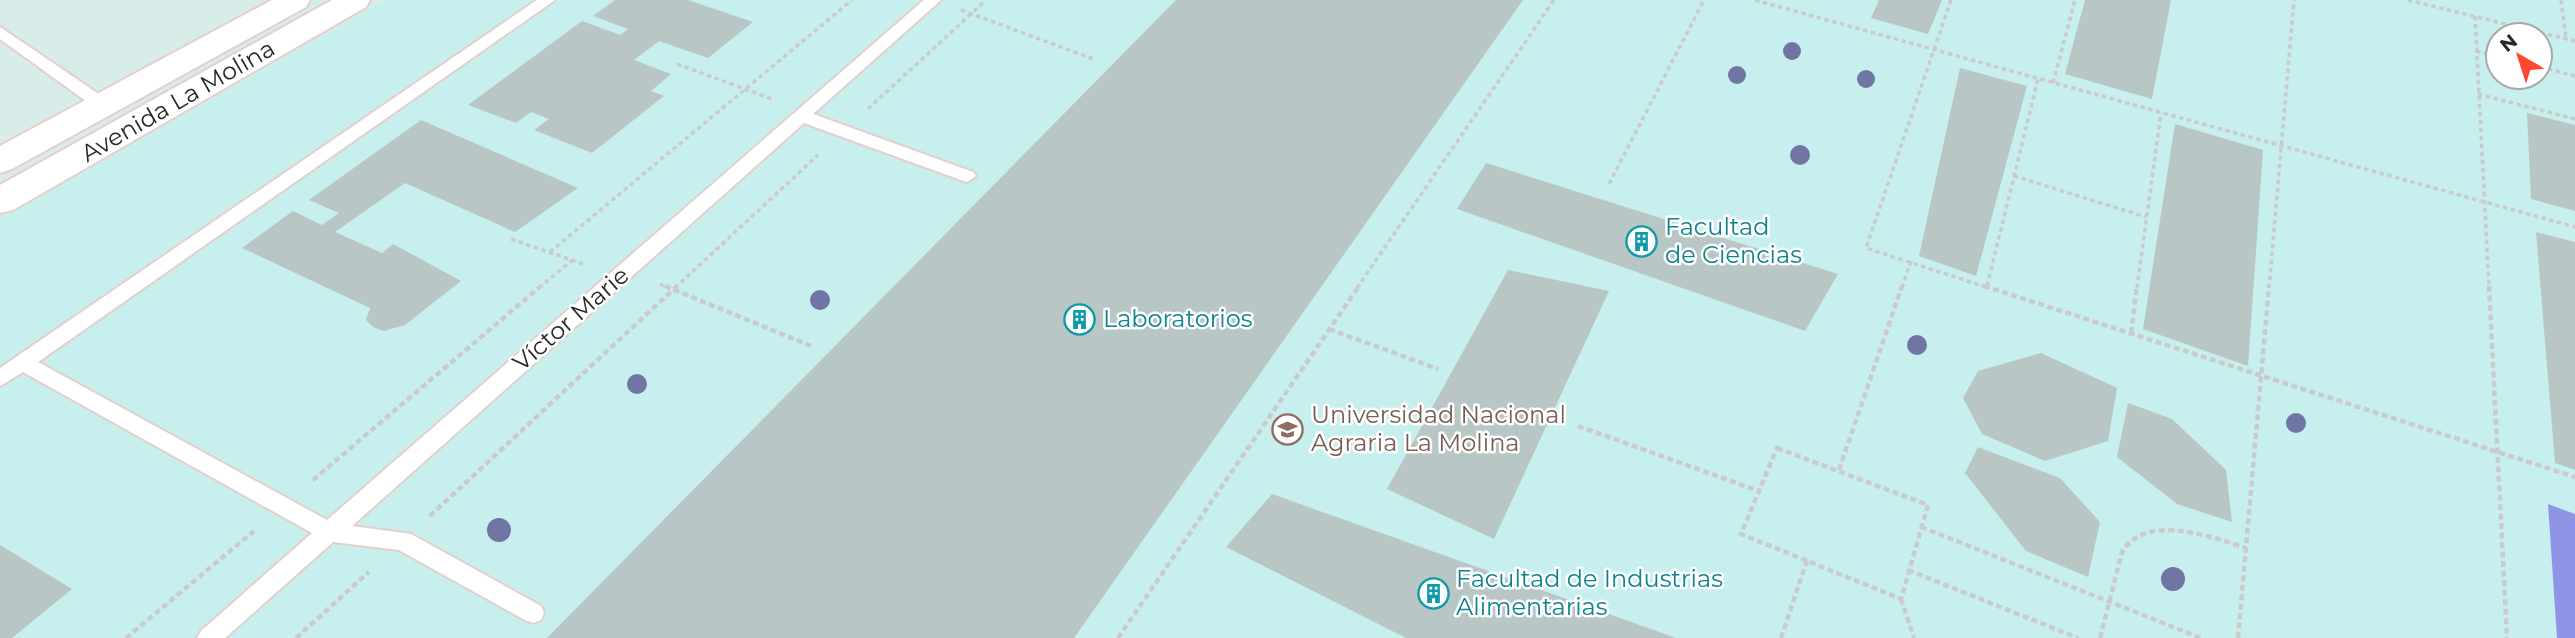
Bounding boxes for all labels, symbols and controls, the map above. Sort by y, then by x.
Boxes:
north arrow [2484,21,2554,91]
text: N [2495,29,2522,57]
street label: Avenida La Molina [76,33,280,168]
place label: Facultad de Ciencias [1665,212,1802,269]
building icon: Facultad de Ciencias [1625,224,1659,258]
street label: Víctor Marie [507,260,635,377]
building icon: Laboratorios [1063,302,1097,336]
place label: Laboratorios [1103,304,1252,333]
place label: Universidad Nacional Agraria La Molina [1311,400,1566,457]
school or university icon: Universidad Nacional Agraria La Molina [1271,412,1305,446]
place label: Facultad de Industrias Alimentarias [1456,564,1723,621]
building icon: Facultad de Industrias Alimentarias [1416,576,1450,610]

